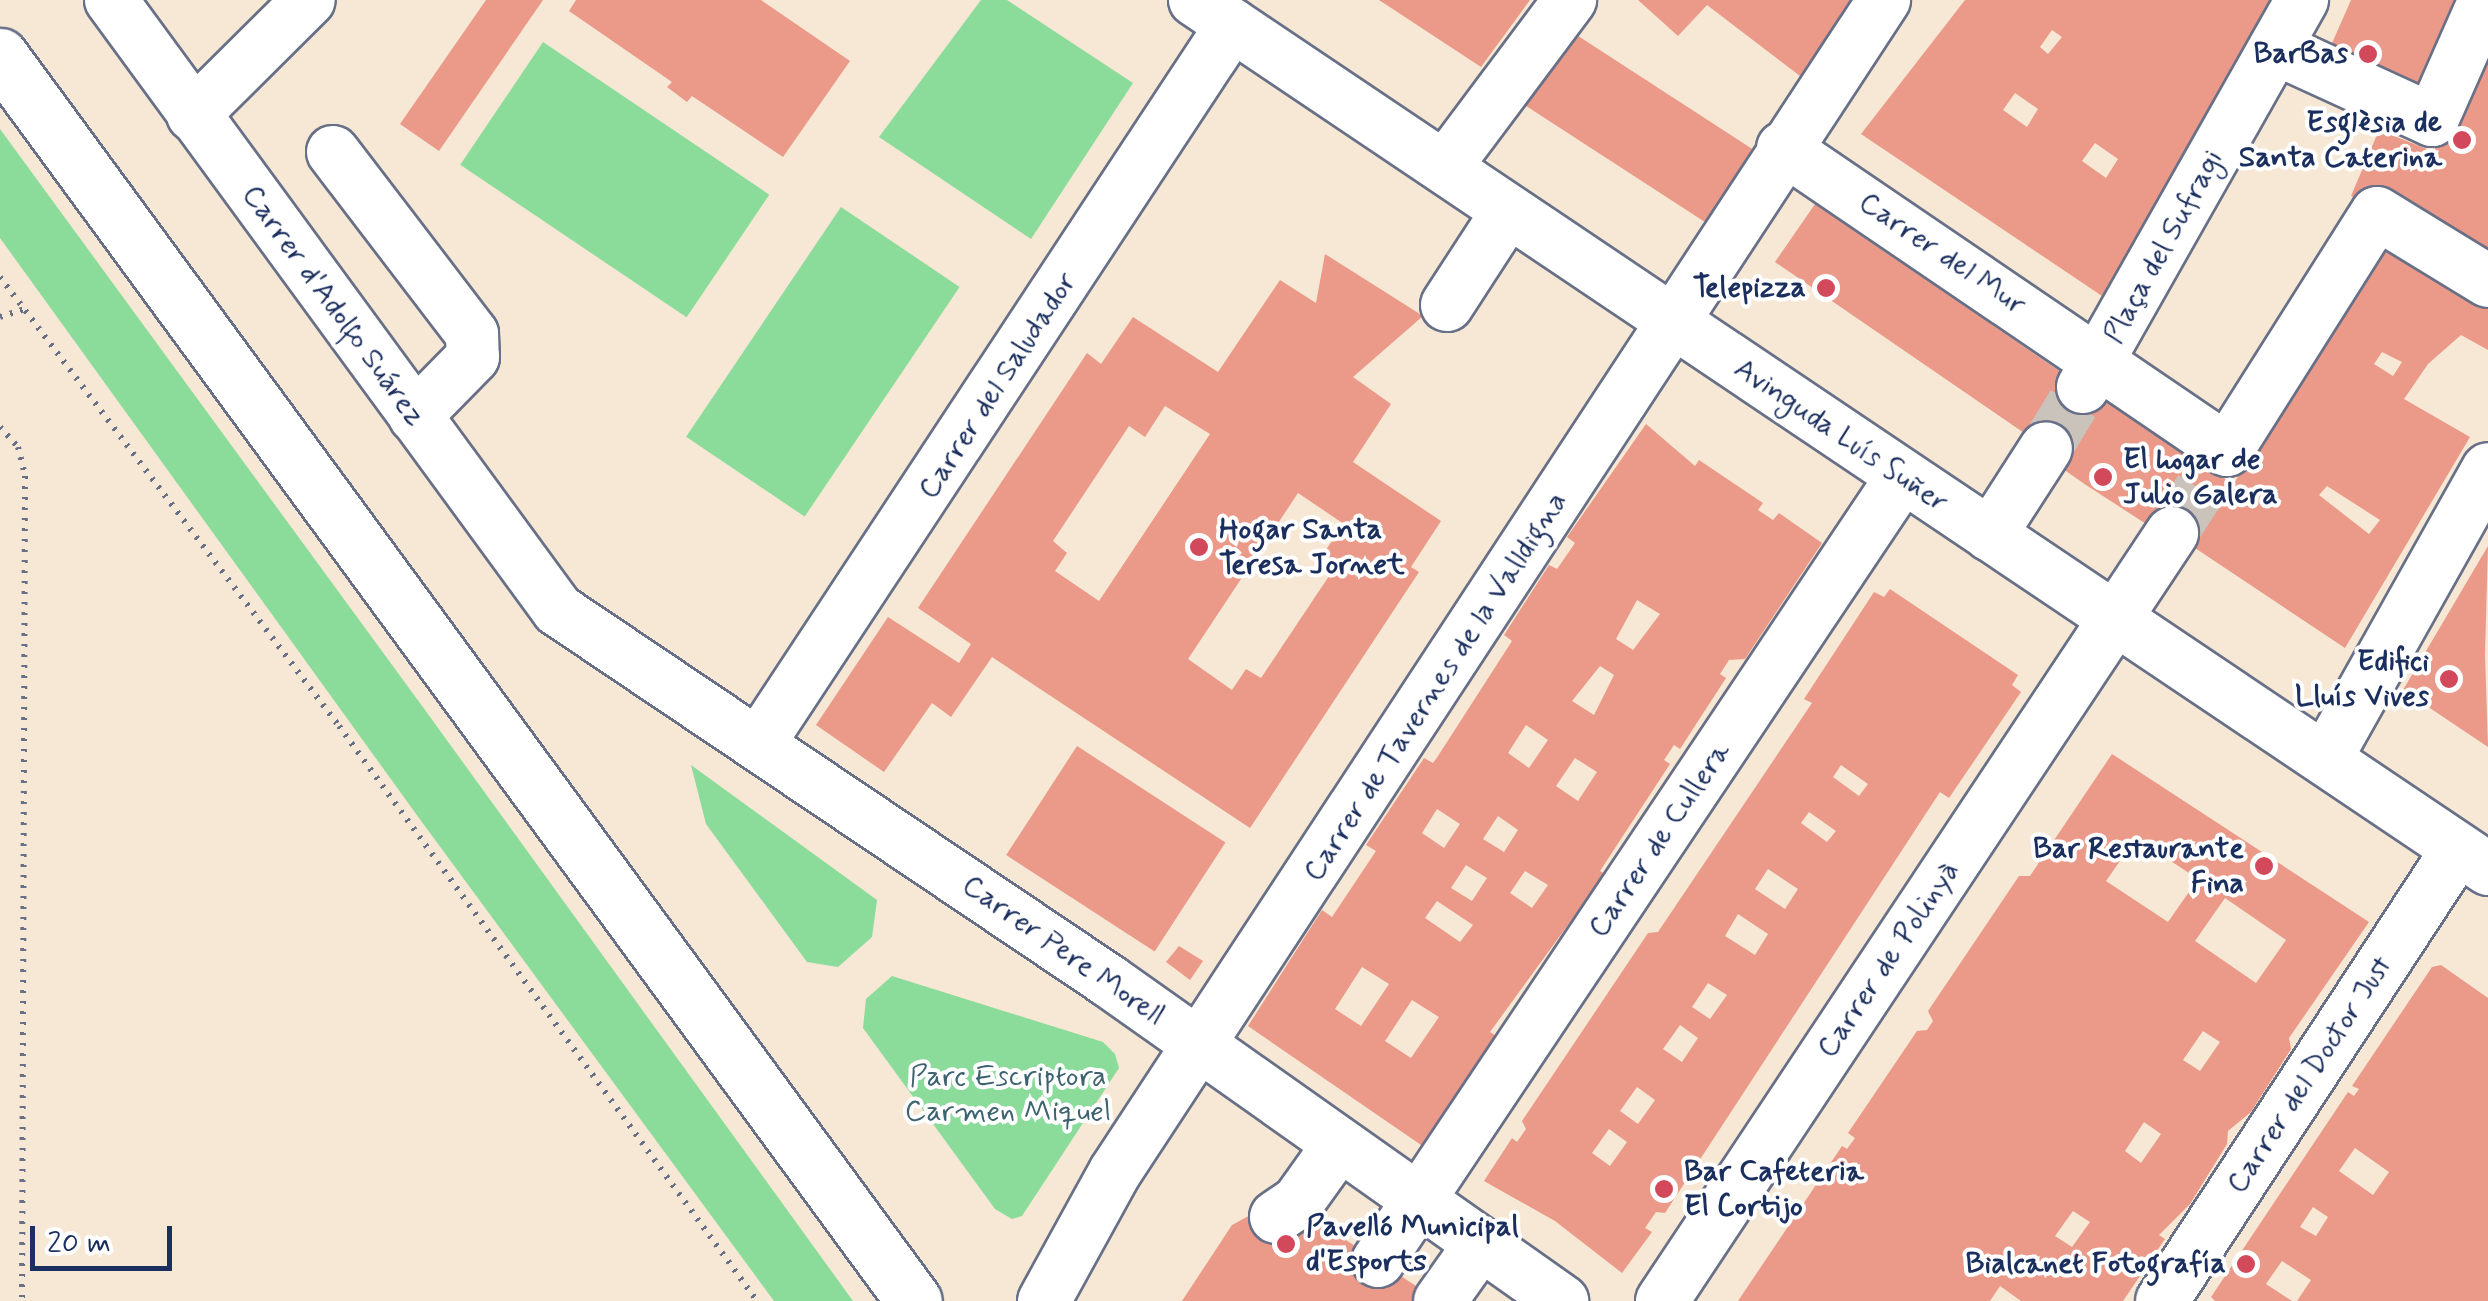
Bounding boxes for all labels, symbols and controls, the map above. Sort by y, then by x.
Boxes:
place label: BarBas [2253,36,2348,72]
marker: BarBas [2357,43,2379,65]
place label: Esglèsia de Santa Caterina [2245,105,2442,176]
marker: Esglèsia de Santa Caterina [2451,129,2473,151]
street label: Plaça del Sufragi [2097,146,2231,348]
street label: Carrer d'Adolfo Suárez [234,179,432,433]
street label: Carrer del Mur [1851,185,2033,323]
street label: Carrer del Saludador [911,266,1085,506]
place label: Telepizza [1693,270,1806,306]
marker: Telepizza [1815,277,1837,299]
street label: Avinguda Luís Suñer [1724,349,1958,523]
place label: El hogar de Julio Galera [2123,442,2279,512]
marker: El hogar de Julio Galera [2092,466,2114,488]
street label: Carrer de Tavernes de la Valldigna [1300,491,1572,883]
place label: Hogar Santa Teresa Jornet [1219,512,1405,582]
marker: Hogar Santa Teresa Jornet [1188,536,1210,558]
place label: Edifici Lluís Vives [2294,644,2429,714]
marker: Edifici Lluís Vives [2438,668,2460,690]
street label: Carrer de Cullera [1582,736,1738,944]
place label: Bar Restaurante Fina [2035,831,2244,902]
marker: Bar Restaurante Fina [2253,855,2275,877]
street label: Carrer de Polinyà [1812,857,1966,1063]
street label: Carrer Pere Morell [954,867,1172,1035]
street label: Carrer del Doctor Just [2218,947,2402,1203]
park label: Parc Escriptora Carmen Miquel [909,1059,1107,1130]
place label: Bar Cafeteria El Cortijo [1684,1154,1863,1224]
marker: Bar Cafeteria El Cortijo [1653,1178,1675,1200]
scale bar [35,1206,178,1268]
place label: Pavelló Municipal d'Esports [1306,1209,1519,1280]
text: 20 m [47,1224,111,1263]
marker: Pavelló Municipal d'Esports [1275,1233,1297,1255]
place label: Bialcanet Fotografía [1970,1246,2226,1282]
marker: Bialcanet Fotografía [2235,1253,2257,1275]

